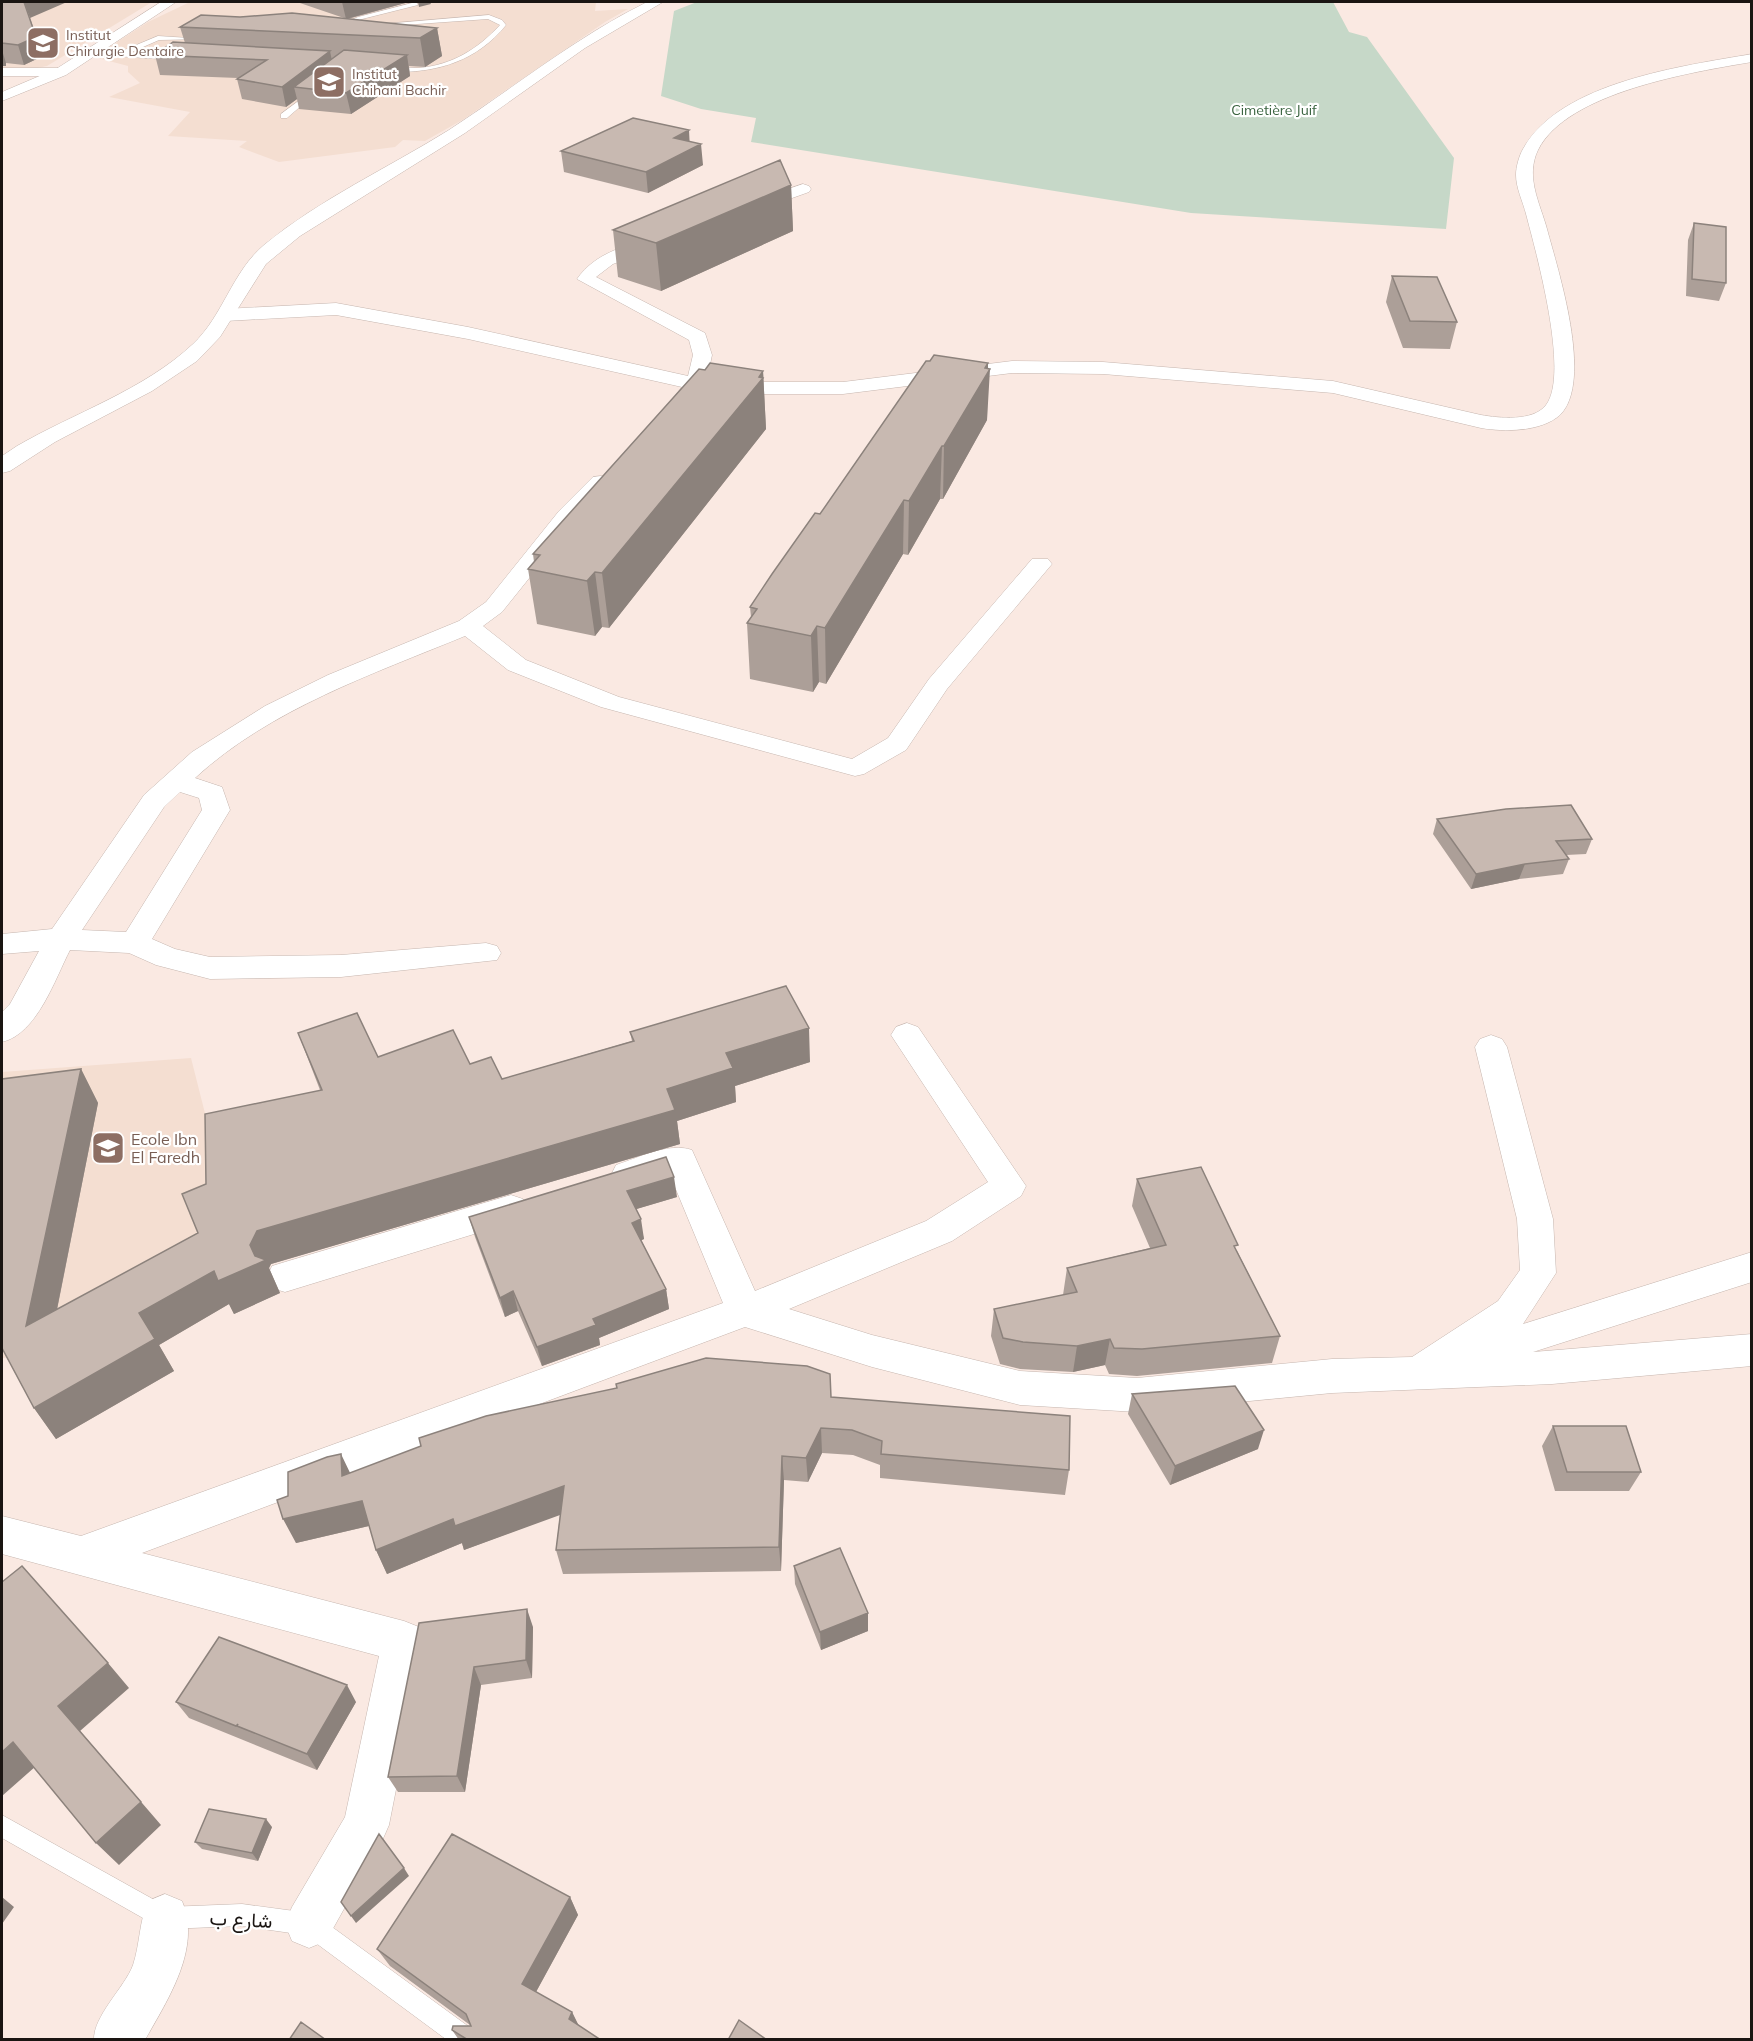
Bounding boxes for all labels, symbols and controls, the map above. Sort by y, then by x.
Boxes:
school or university icon: Institut Chirurgie Dentaire [25,25,61,61]
place label: Institut Chirurgie Dentaire [66,26,184,60]
school or university icon: Institut Chihani Bachir [311,64,347,100]
place label: Institut Chihani Bachir [352,65,447,99]
park label: Cimetière Juif [1231,101,1317,119]
place label: Ecole Ibn El Faredh [131,1129,200,1167]
school or university icon: Ecole Ibn El Faredh [90,1130,126,1166]
street label: شارع ب [209,1905,273,1935]

